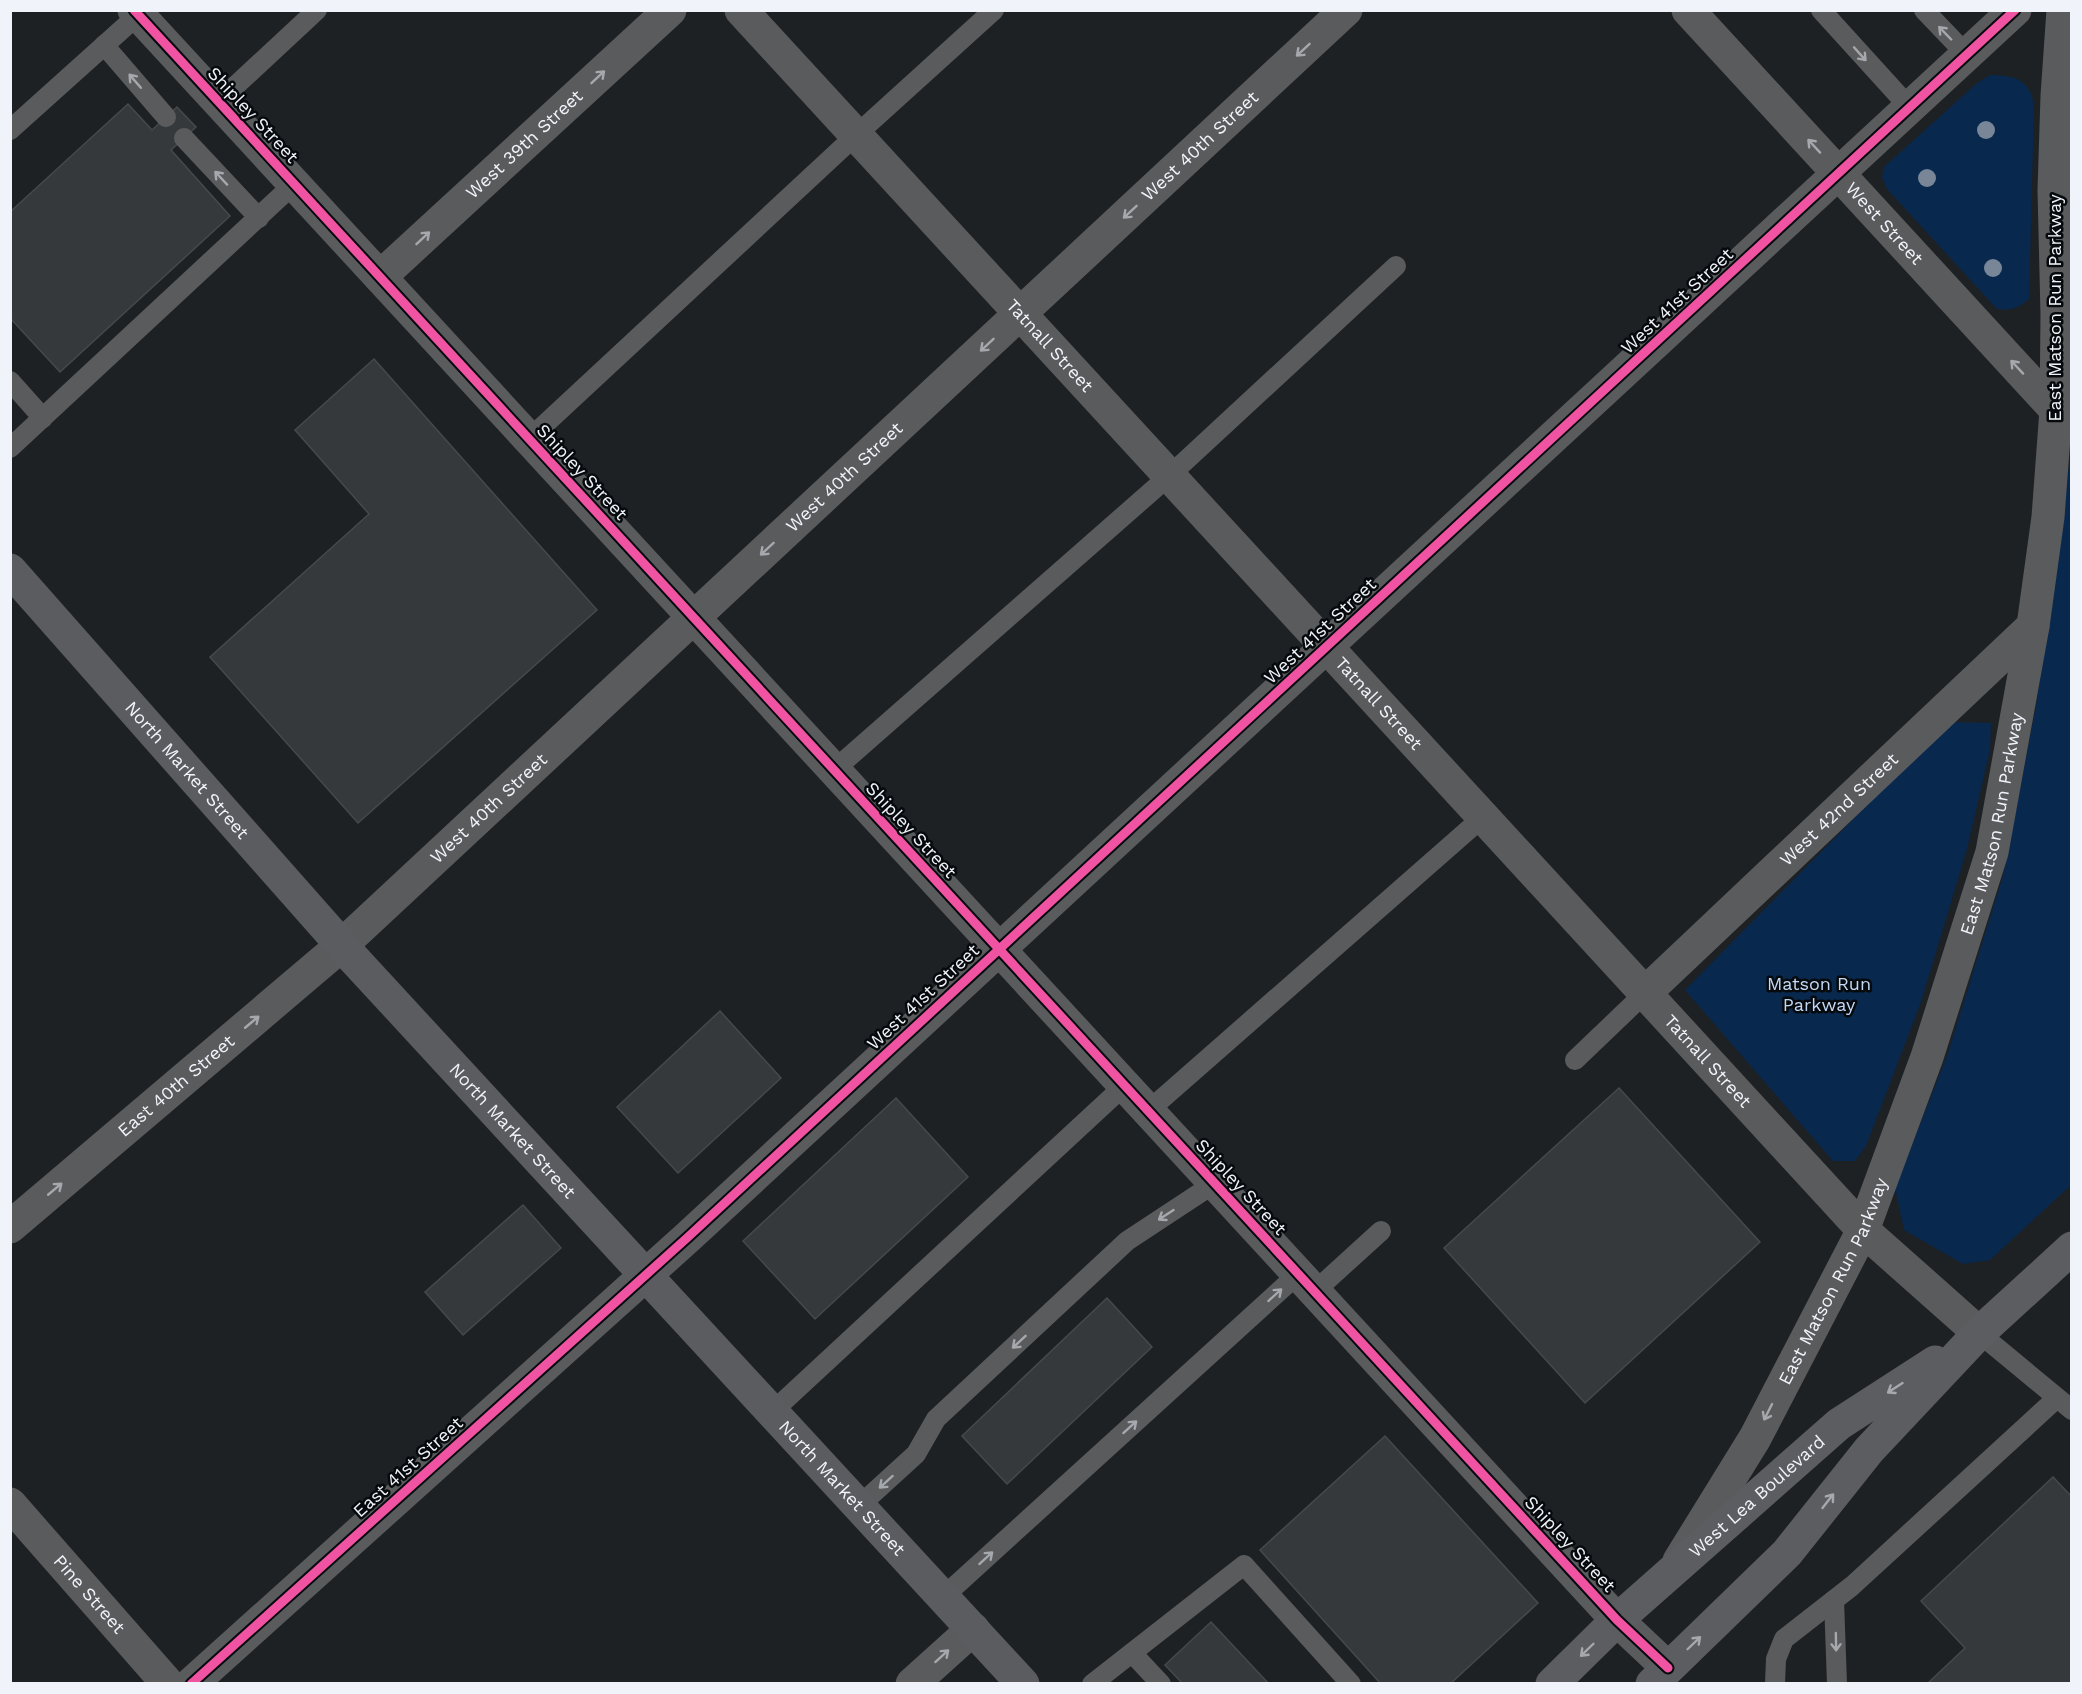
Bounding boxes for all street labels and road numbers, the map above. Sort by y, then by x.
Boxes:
street label: Shipley Street [204,62,303,167]
street label: West 39th Street [461,85,587,203]
street label: West 40th Street [1137,86,1263,205]
street label: West Street [1842,178,1928,269]
street label: East Matson Run Parkway [2044,193,2065,422]
street label: West 41st Street [1616,243,1737,358]
street label: Tatnall Street [1002,295,1098,396]
street label: West 40th Street [781,417,907,536]
street label: Shipley Street [533,419,632,524]
street label: West 41st Street [1259,573,1380,688]
street label: Tatnall Street [1331,652,1427,754]
street label: North Market Street [121,697,254,843]
street label: East Matson Run Parkway [1955,710,2027,937]
street label: West 40th Street [426,748,551,867]
street label: West 42nd Street [1775,748,1902,870]
street label: Shipley Street [862,777,961,882]
street label: West 41st Street [862,939,983,1054]
street label: Tatnall Street [1660,1010,1756,1112]
street label: East 40th Street [113,1030,239,1141]
street label: North Market Street [445,1059,581,1203]
street label: Shipley Street [1192,1134,1291,1239]
street label: East Matson Run Parkway [1774,1174,1892,1388]
street label: East 41st Street [349,1412,467,1521]
street label: North Market Street [775,1416,910,1560]
street label: West Lea Boulevard [1684,1431,1829,1561]
street label: Shipley Street [1521,1491,1620,1596]
street label: Pine Street [49,1550,130,1638]

